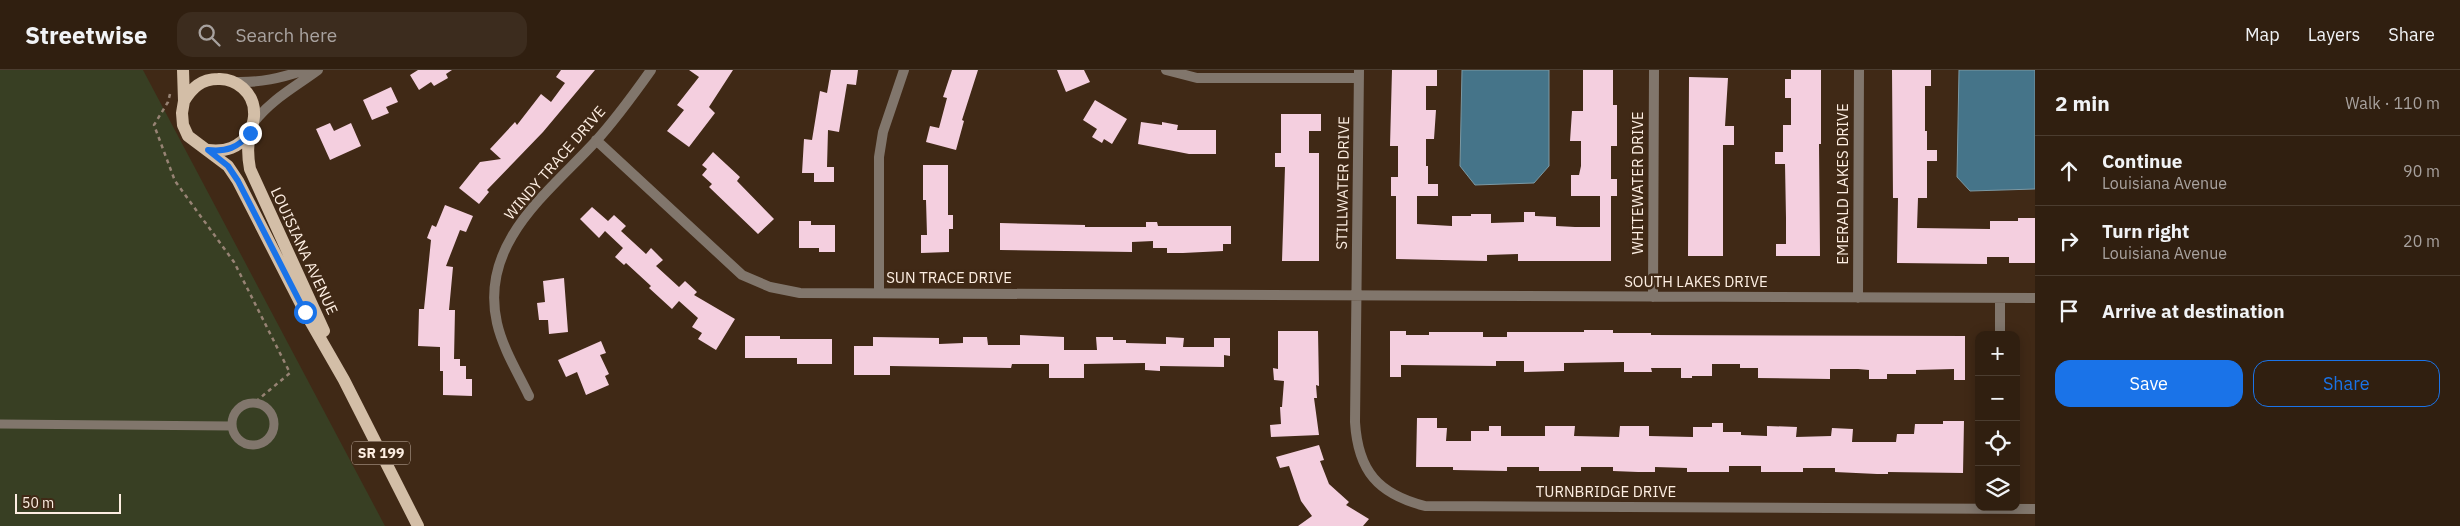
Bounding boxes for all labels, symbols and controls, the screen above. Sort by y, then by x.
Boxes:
search box [177,12,527,57]
text: Streetwise [25,19,147,51]
icon: search [195,21,223,49]
text: Search here [235,23,337,47]
text: Map [2245,23,2280,46]
text: Layers [2308,23,2360,46]
text: Share [2388,23,2435,46]
text: 2 min [2055,89,2110,117]
text: Walk · 110 m [2345,93,2440,113]
street label: WINDY TRACE DRIVE [500,102,609,224]
street label: EMERALD LAKES DRIVE [1833,103,1852,265]
street label: WHITEWATER DRIVE [1628,111,1647,255]
street label: STILLWATER DRIVE [1332,116,1353,250]
route end [239,122,262,145]
text: Continue [2102,149,2182,173]
icon: ahead [2055,157,2083,185]
text: 90 m [2403,161,2440,181]
text: Louisiana Avenue [2102,173,2227,193]
street label: LOUISIANA AVENUE [267,184,342,318]
text: Turn right [2102,219,2189,243]
icon: right [2055,227,2083,255]
text: 20 m [2403,231,2440,251]
text: Louisiana Avenue [2102,243,2227,263]
street label: SUN TRACE DRIVE [886,268,1012,287]
street label: SOUTH LAKES DRIVE [1624,272,1768,291]
icon: arrive [2055,297,2083,325]
text: Arrive at destination [2102,299,2285,323]
route start [294,301,317,324]
map controls [1975,331,2020,511]
button: + [1975,331,2020,376]
button: Save [2055,360,2243,407]
button: Share [2253,360,2440,407]
button: − [1975,376,2020,421]
button: locate [1975,421,2020,466]
road number: SR 199 [352,442,410,464]
button: layers [1975,466,2020,511]
street label: TURNBRIDGE DRIVE [1536,482,1676,501]
scale bar [15,491,121,514]
text: 50 m [22,494,54,512]

